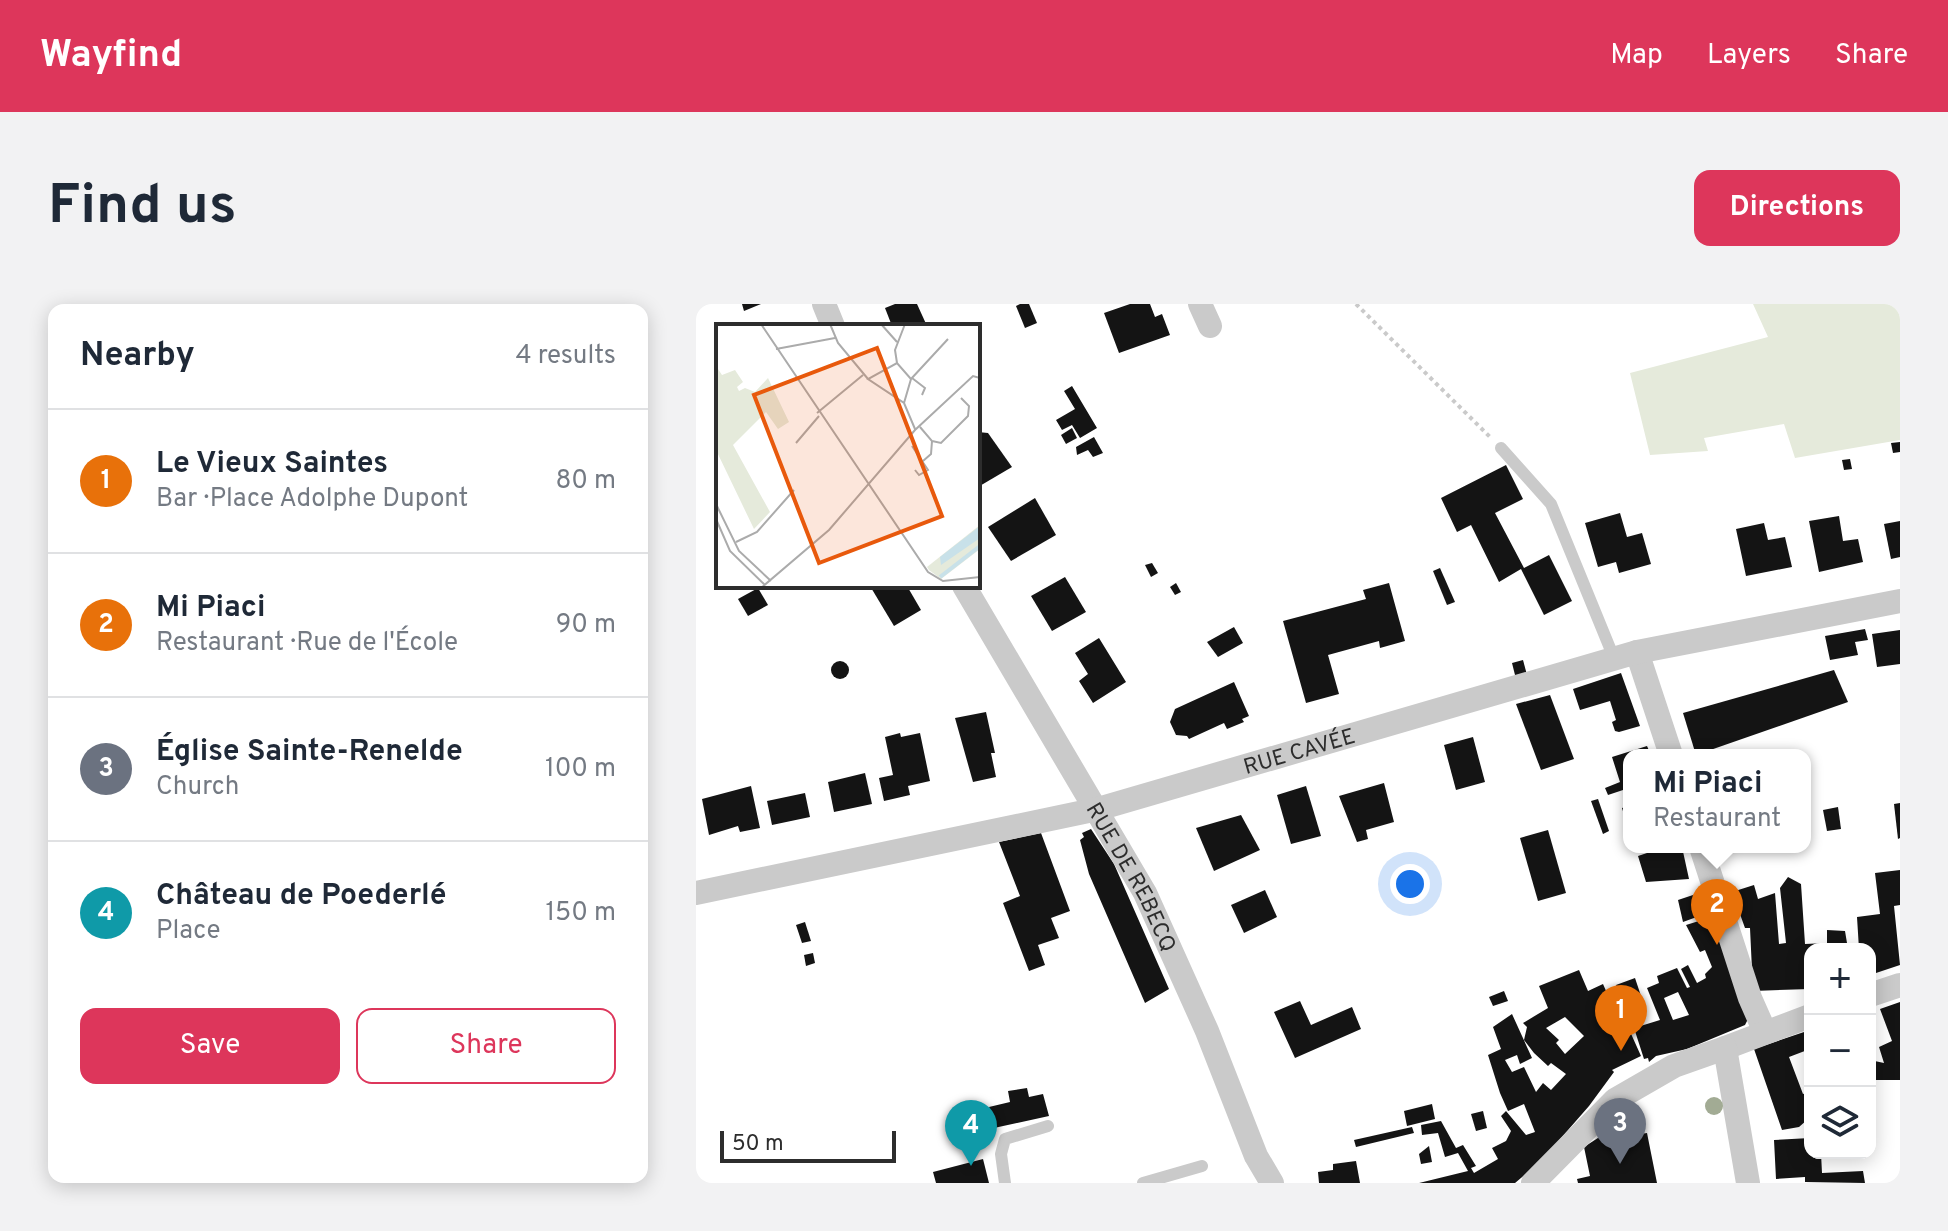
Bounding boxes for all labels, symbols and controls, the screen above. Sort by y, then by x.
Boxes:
text: Wayfind [40,32,182,81]
text: Map [1610,38,1663,74]
text: Layers [1707,38,1791,74]
text: Share [1835,38,1908,74]
button: Directions [1694,170,1900,246]
text: Find us [48,173,237,243]
inset map [716,324,980,588]
text: Nearby [80,335,195,378]
text: 4 results [515,340,616,373]
text: Le Vieux Saintes [156,446,388,483]
text: 1 [101,465,111,498]
text: 80 m [556,465,616,498]
text: Bar · Place Adolphe Dupont [156,483,468,516]
text: Mi Piaci [156,590,266,627]
text: 2 [98,609,114,642]
text: 90 m [556,609,616,642]
text: Restaurant · Rue de l'École [156,627,458,660]
street label: RUE CAVÉE [1241,724,1359,782]
text: Église Sainte-Renelde [156,734,463,771]
popup [1623,749,1811,853]
text: 3 [98,753,114,786]
text: 100 m [545,753,616,786]
text: Mi Piaci [1653,766,1762,803]
text: Church [156,771,239,804]
street label: RUE DE REBECQ [1079,798,1181,957]
text: Restaurant [1653,803,1781,836]
your location [1390,864,1430,904]
text: Château de Poederlé [156,878,446,915]
pin: 2 [1691,879,1743,945]
text: 4 [98,897,114,930]
text: 150 m [545,897,616,930]
text: Place [156,915,220,948]
map controls [1804,943,1876,1159]
button: + [1804,943,1876,1015]
pin: 1 [1595,985,1647,1051]
button: Save [80,1008,340,1084]
button: Share [356,1008,616,1084]
button: − [1804,1015,1876,1087]
button: layers [1804,1087,1876,1159]
pin: 3 [1594,1098,1646,1164]
pin: 4 [945,1100,997,1166]
scale bar [720,1127,896,1163]
text: 50 m [732,1131,784,1158]

